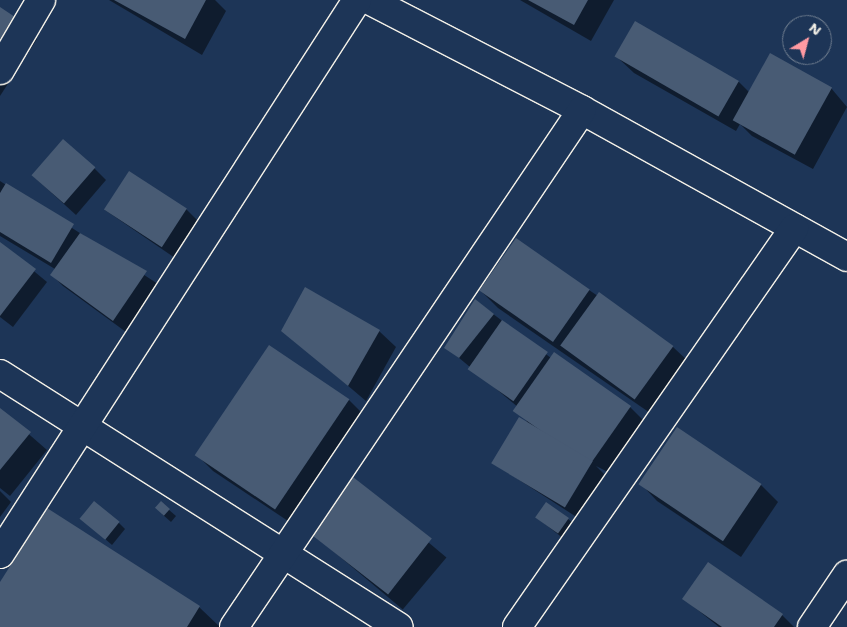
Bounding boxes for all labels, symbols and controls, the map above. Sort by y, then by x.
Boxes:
north arrow [782,15,832,65]
text: N [806,18,825,39]

